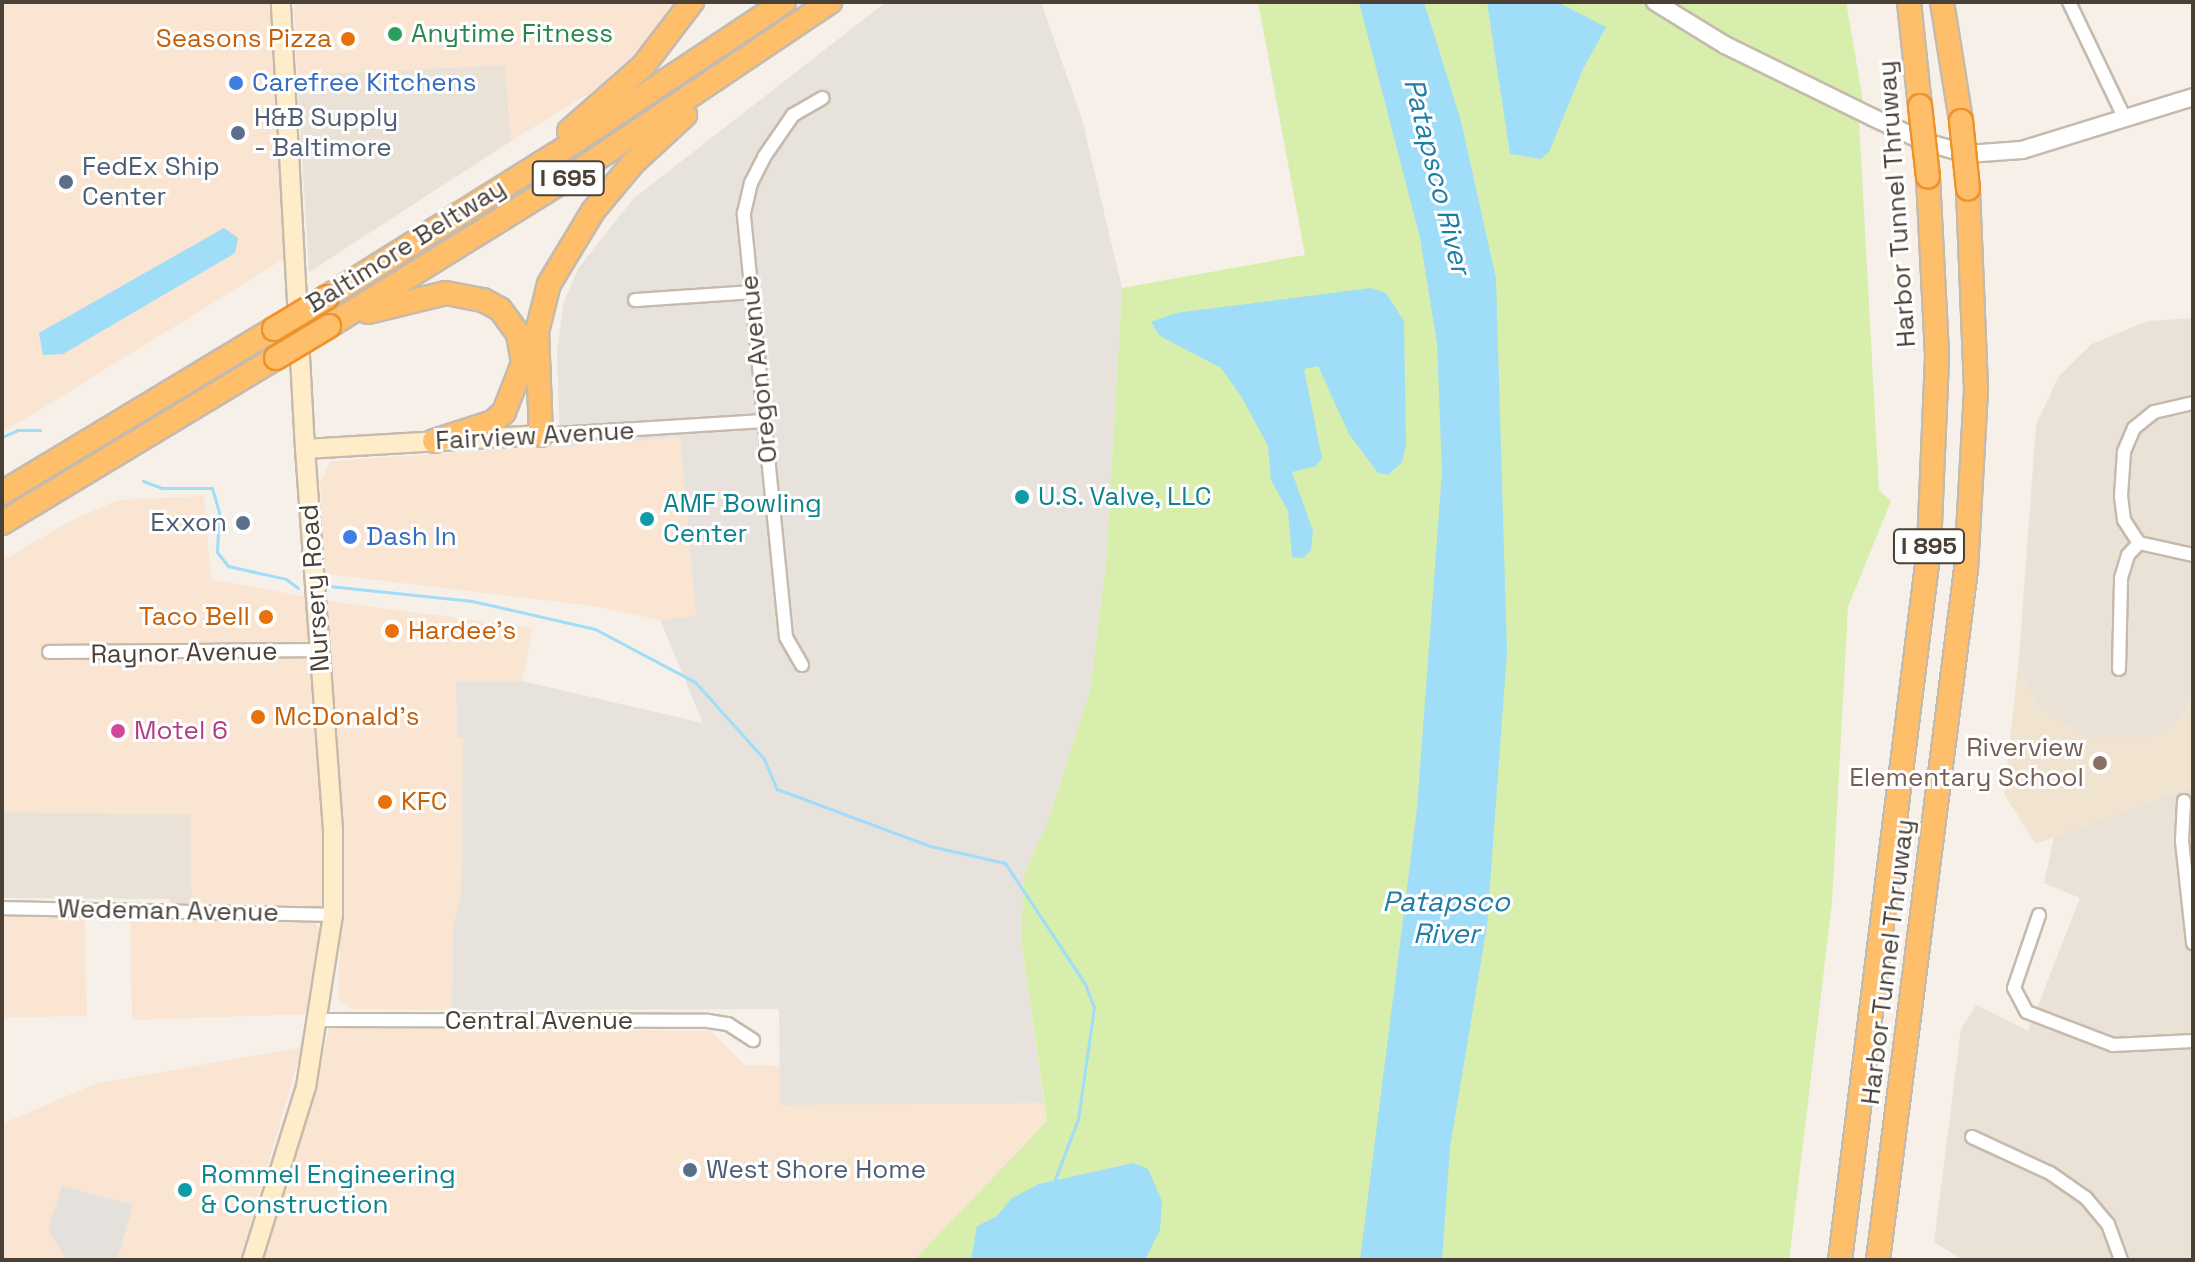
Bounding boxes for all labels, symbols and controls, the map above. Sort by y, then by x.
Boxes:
place label: Anytime Fitness [411,18,613,50]
place label: Seasons Pizza [156,23,332,55]
marker: Anytime Fitness [386,25,404,43]
marker: Seasons Pizza [339,30,357,48]
street label: Harbor Tunnel Thruway [1871,59,1923,349]
place label: Carefree Kitchens [252,67,476,99]
marker: Carefree Kitchens [227,74,245,92]
water label: Patapsco River [1397,75,1479,277]
place label: H&B Supply - Baltimore [254,102,398,164]
marker: H&B Supply - Baltimore [229,124,247,142]
place label: FedEx Ship Center [82,151,220,212]
road number: I 695 [530,158,606,198]
street label: Baltimore Beltway [301,172,511,320]
marker: FedEx Ship Center [57,173,75,191]
street label: Oregon Avenue [734,273,784,465]
street label: Fairview Avenue [434,415,636,457]
place label: U.S. Valve, LLC [1038,481,1214,513]
place label: AMF Bowling Center [663,488,822,550]
marker: U.S. Valve, LLC [1013,488,1031,506]
street label: Nursery Road [294,503,336,673]
place label: Exxon [150,507,227,539]
marker: AMF Bowling Center [638,510,656,528]
marker: Exxon [234,514,252,532]
place label: Dash In [366,521,457,553]
road number: I 895 [1891,526,1967,566]
marker: Dash In [341,528,359,546]
place label: Taco Bell [139,601,250,633]
marker: Taco Bell [257,608,275,626]
place label: Hardee's [408,615,516,647]
marker: Hardee's [383,622,401,640]
street label: Raynor Avenue [90,636,278,670]
place label: McDonald's [274,701,419,733]
marker: McDonald's [249,708,267,726]
place label: Motel 6 [134,715,228,747]
marker: Motel 6 [109,722,127,740]
place label: Riverview Elementary School [1849,732,2084,794]
marker: Riverview Elementary School [2091,754,2109,772]
place label: KFC [401,786,447,818]
marker: KFC [376,793,394,811]
street label: Harbor Tunnel Thruway [1855,817,1921,1107]
water label: Patapsco River [1382,884,1510,950]
street label: Wedeman Avenue [57,893,279,929]
street label: Central Avenue [445,1005,633,1037]
place label: West Shore Home [706,1154,926,1186]
place label: Rommel Engineering & Construction [201,1159,456,1220]
marker: West Shore Home [681,1161,699,1179]
marker: Rommel Engineering & Construction [176,1181,194,1199]

